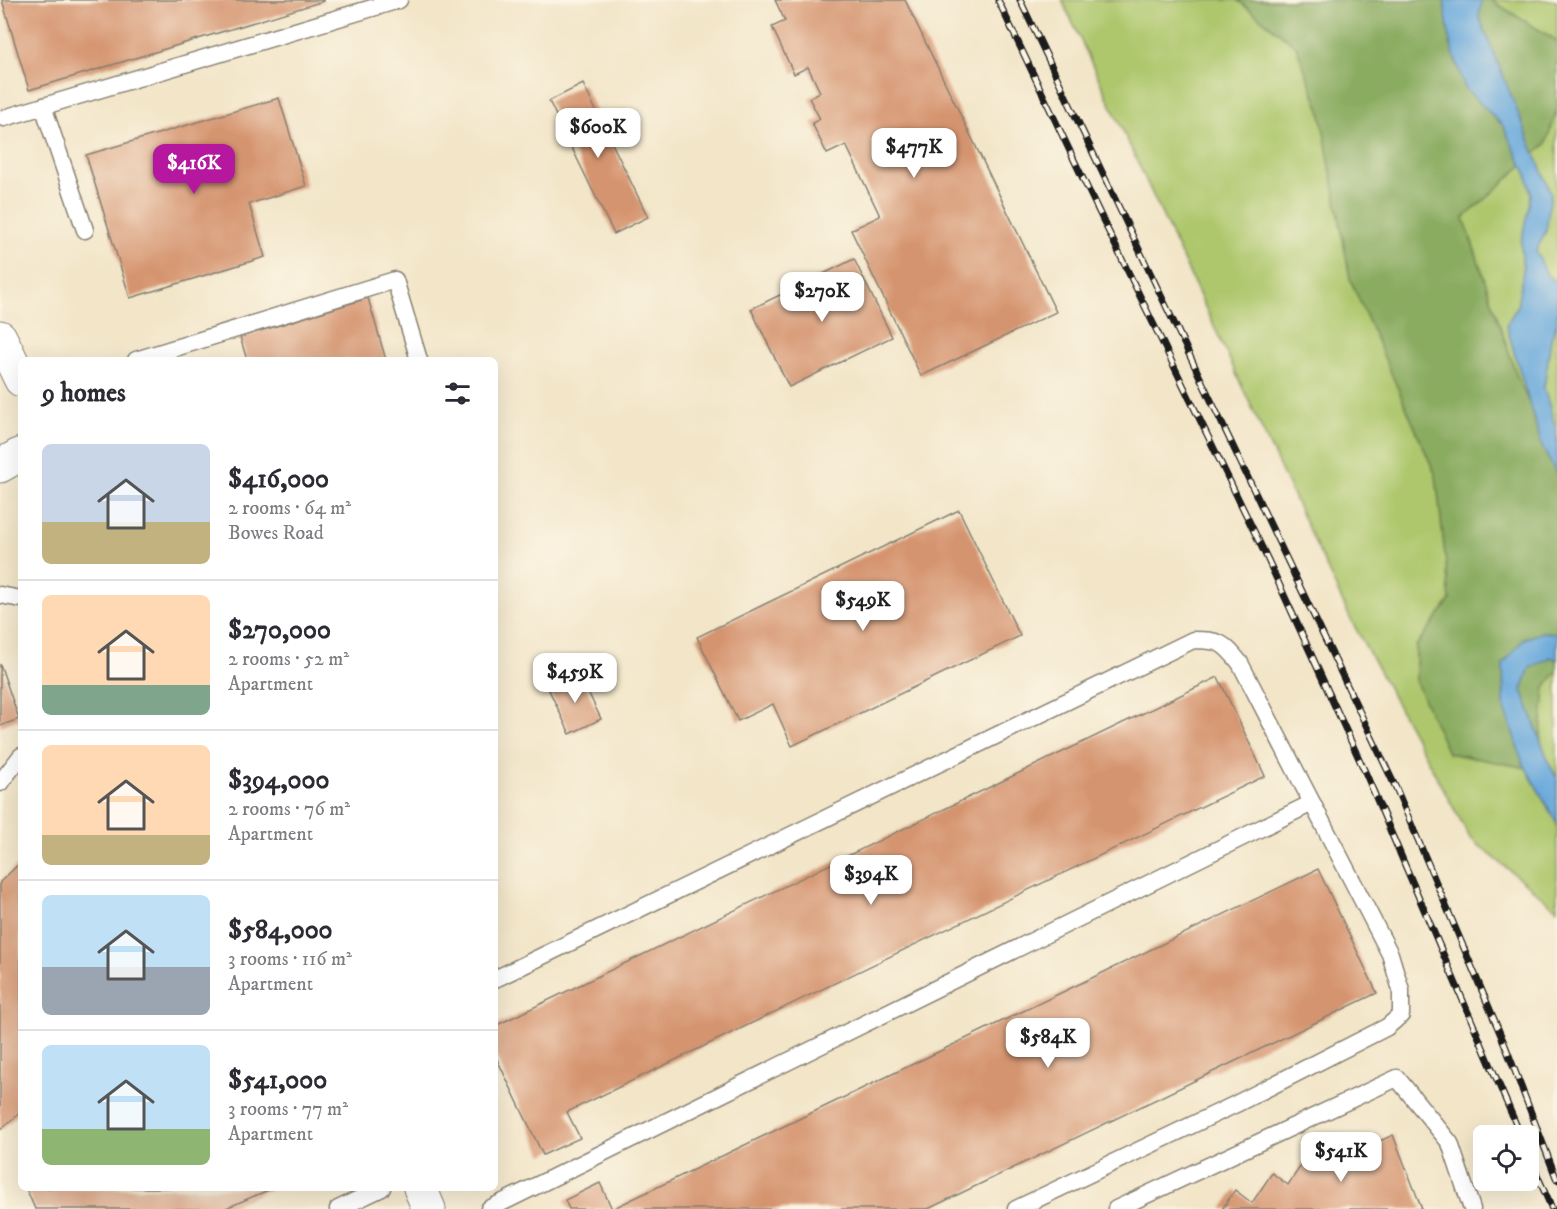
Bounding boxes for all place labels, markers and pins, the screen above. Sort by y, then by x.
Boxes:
pin: $600K [556,108,640,159]
pin: $477K [872,128,956,179]
pin: $416K [152,144,236,195]
pin: $270K [780,272,864,323]
pin: $549K [821,581,905,632]
pin: $459K [533,653,617,704]
pin: $394K [829,855,913,906]
pin: $584K [1006,1018,1090,1069]
pin: $541K [1299,1132,1383,1183]

